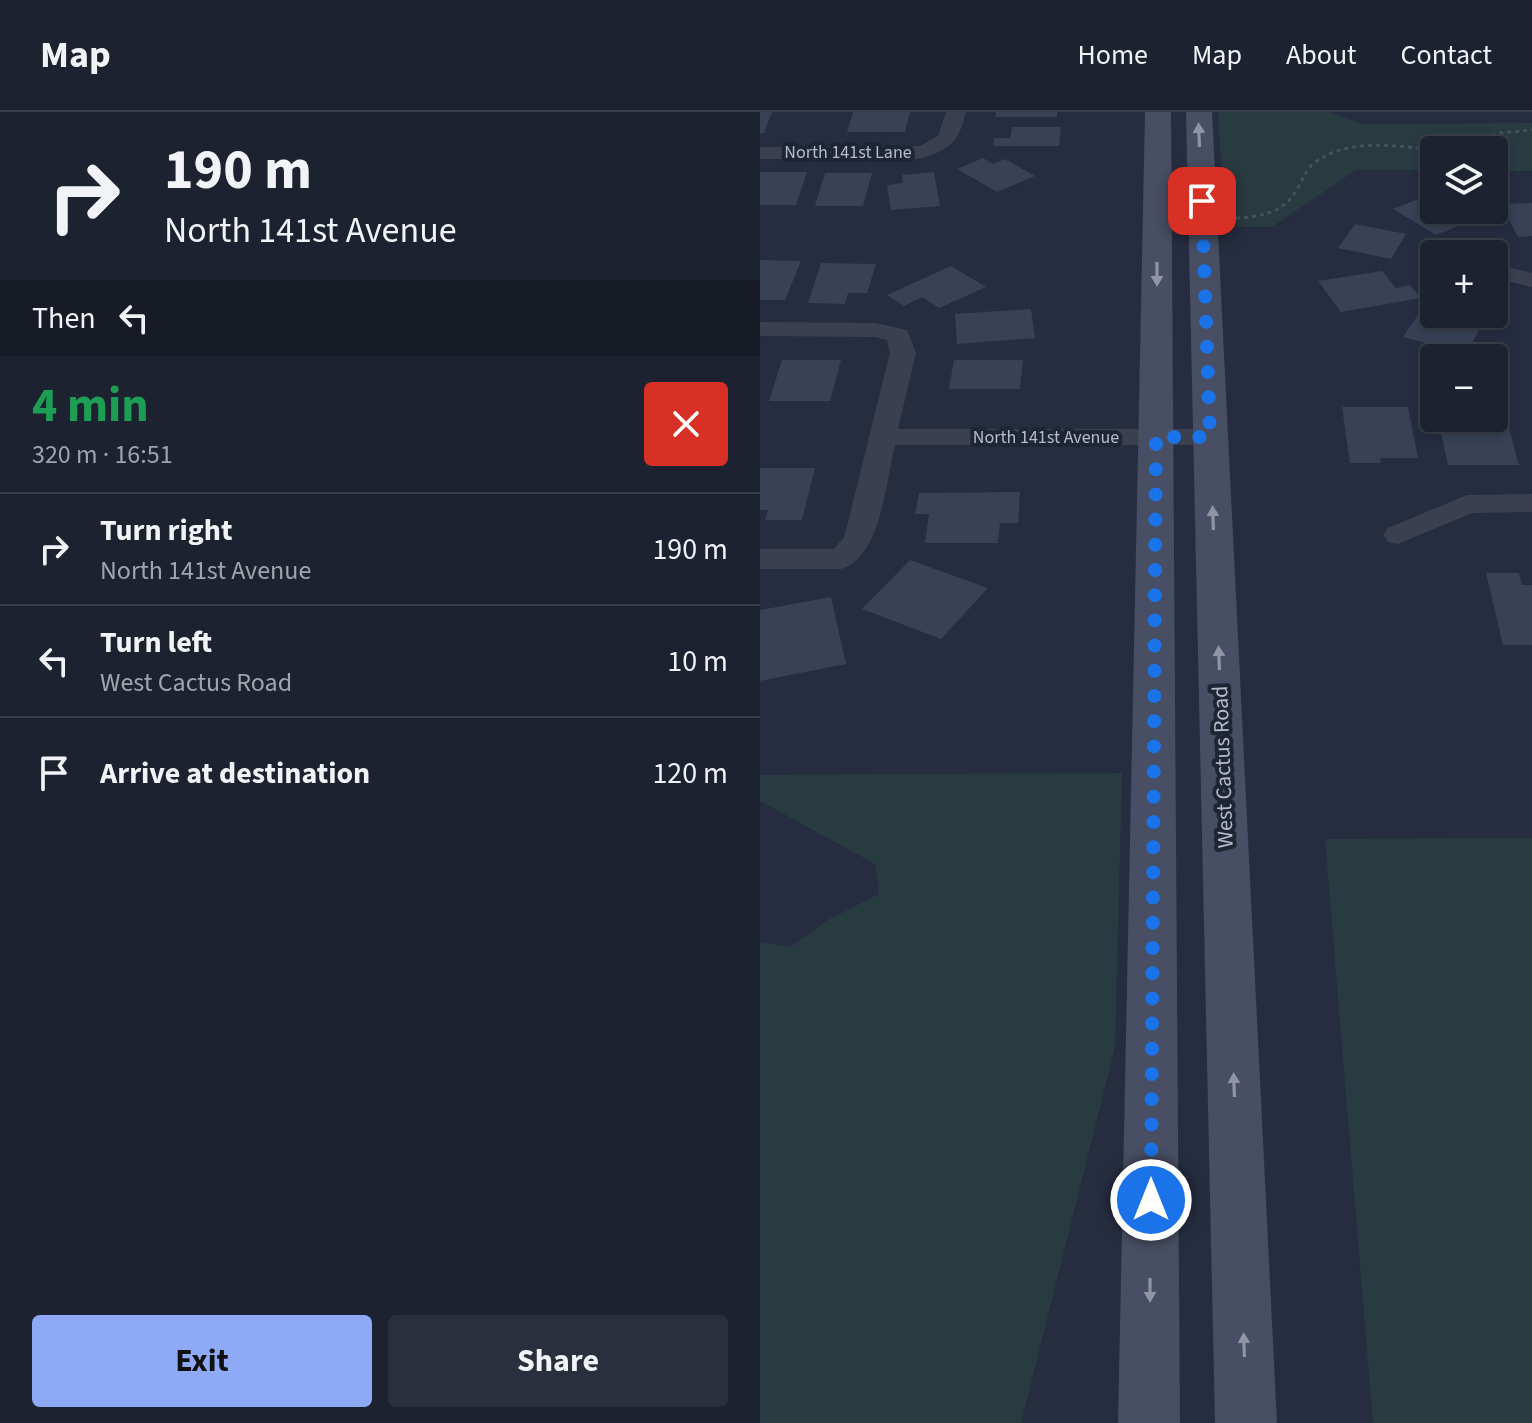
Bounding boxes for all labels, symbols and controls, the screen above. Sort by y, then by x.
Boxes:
text: Map [40,28,111,82]
text: Home [1077,35,1148,75]
text: Map [1192,35,1242,75]
text: About [1286,35,1357,75]
text: Contact [1401,35,1492,75]
one-way arrow [1193,122,1206,147]
text: 190 m [164,131,312,210]
map controls [1420,136,1508,432]
button: layers [1420,136,1508,224]
street label: North 141st Lane [784,140,912,165]
icon: right [32,144,136,248]
pin [1168,167,1236,235]
icon: arrive [1180,179,1224,223]
text: North 141st Avenue [164,205,457,256]
button: + [1420,240,1508,328]
one-way arrow [1151,262,1163,287]
icon: left [112,296,156,340]
text: Then [32,297,96,340]
button: − [1420,344,1508,432]
text: 4 min [32,372,149,440]
button: close [644,382,728,466]
street label: North 141st Avenue [973,425,1119,450]
text: 320 m · 16:51 [32,436,173,473]
one-way arrow [1207,505,1220,530]
text: Turn right [100,509,232,552]
icon: right [32,527,76,571]
text: 190 m [652,528,728,571]
text: North 141st Avenue [100,552,311,589]
text: Turn left [100,621,212,664]
icon: left [32,639,76,683]
text: 10 m [667,640,728,683]
one-way arrow [1212,644,1225,670]
text: West Cactus Road [100,664,292,701]
street label: West Cactus Road [1204,685,1242,849]
icon: arrive [32,751,76,795]
text: Arrive at destination [100,752,370,795]
text: 120 m [652,752,728,795]
one-way arrow [1228,1072,1241,1097]
position arrow [1109,1158,1193,1242]
one-way arrow [1144,1278,1156,1303]
button: Exit [32,1315,372,1407]
button: Share [388,1315,728,1407]
one-way arrow [1237,1332,1250,1357]

